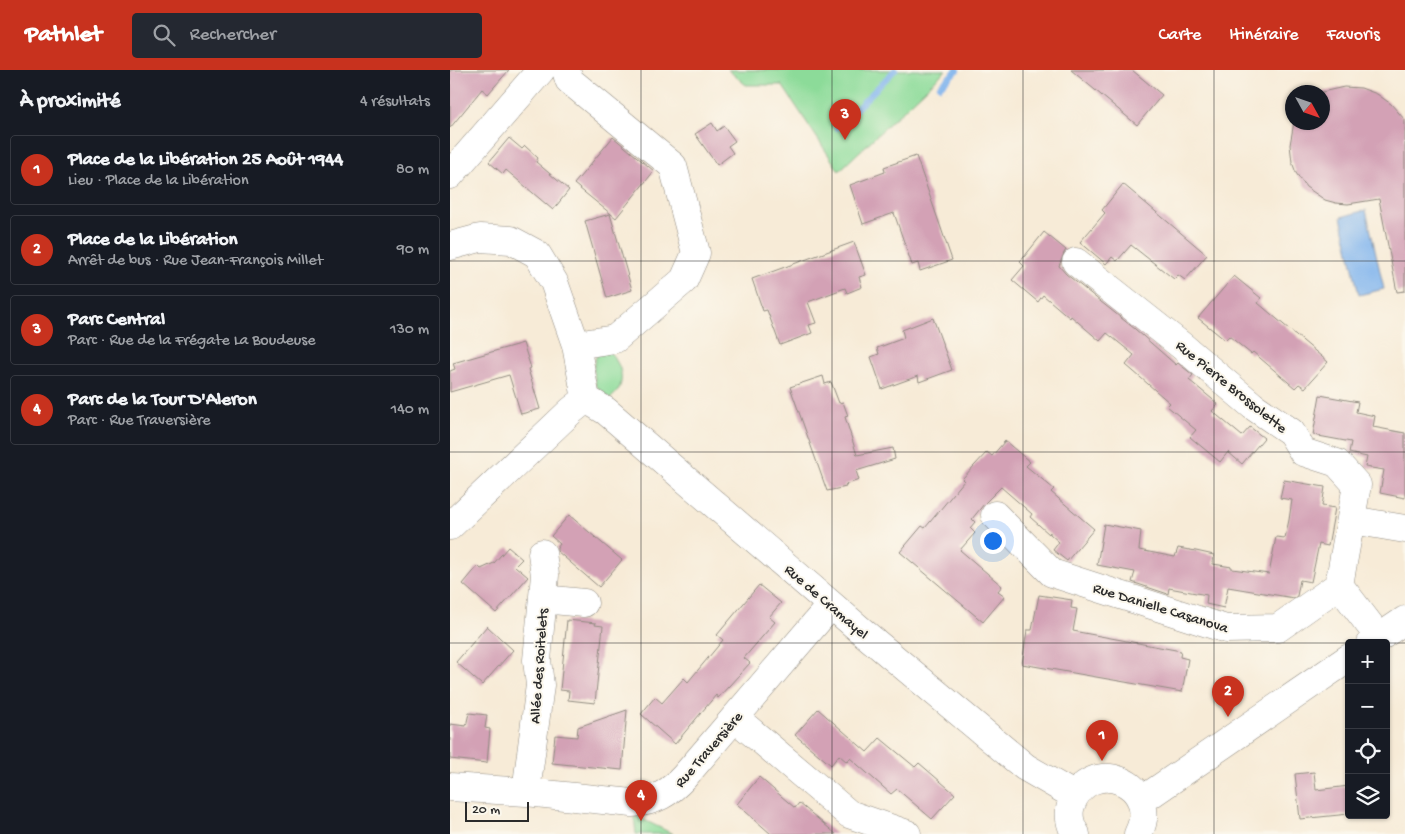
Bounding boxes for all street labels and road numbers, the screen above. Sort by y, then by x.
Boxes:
street label: Rue Pierre Brossolette [1171,337,1290,438]
street label: Rue de Cramayel [780,561,871,644]
street label: Rue Danielle Casanova [1091,580,1231,638]
street label: Allée des Roitelets [527,607,553,724]
street label: Rue Traversière [672,708,748,792]

